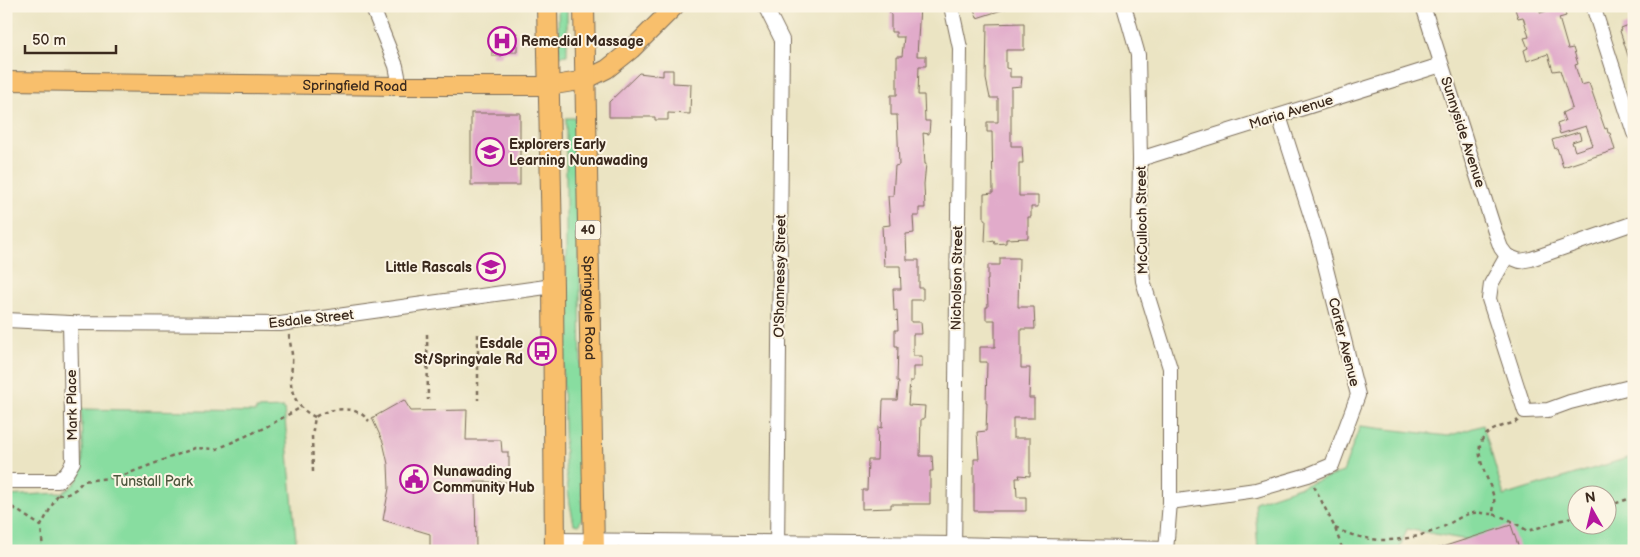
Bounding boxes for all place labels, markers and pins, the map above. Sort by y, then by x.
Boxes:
hospital icon: Remedial Massage [487,26,517,56]
place label: Remedial Massage [521,33,643,50]
place label: Explorers Early Learning Nunawading [509,136,648,169]
school or university icon: Explorers Early Learning Nunawading [475,137,505,167]
school or university icon: Little Rascals [476,252,506,282]
place label: Little Rascals [385,259,472,276]
place label: Esdale St/Springvale Rd [414,335,523,368]
bus stop icon: Esdale St/Springvale Rd [527,336,557,366]
place label: Nunawading Community Hub [433,463,535,496]
public building icon: Nunawading Community Hub [399,464,429,494]

